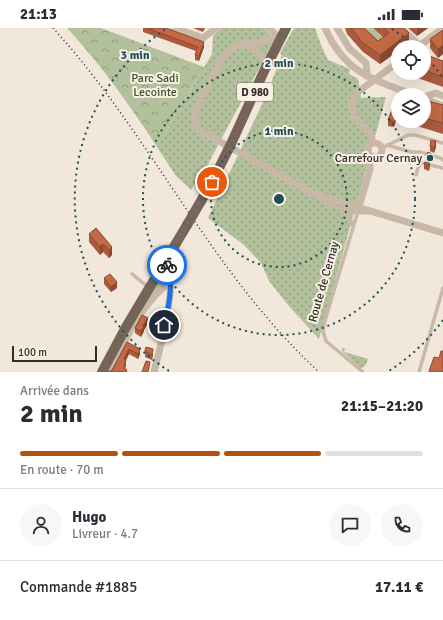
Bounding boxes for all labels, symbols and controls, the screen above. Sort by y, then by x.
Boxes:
text: 21:13 [20,5,57,23]
map controls [391,40,431,128]
button: locate [391,40,431,80]
text: 3 min [121,48,150,63]
text: 2 min [265,56,294,71]
park label: Parc Sadi Lecointe [131,71,179,100]
road number: D 980 [237,83,273,101]
button: layers [391,88,431,128]
text: 1 min [265,124,294,139]
place label: Carrefour Cernay [335,151,422,166]
marker: Carrefour Cernay [425,153,435,163]
pin [195,165,229,199]
icon: bag [201,171,223,193]
centre of rings [272,192,286,206]
street label: Route de Cernay [305,240,343,324]
courier [147,245,187,285]
icon: bike [156,254,178,276]
pin [147,308,181,342]
icon: home [153,314,175,336]
scale bar [12,344,97,363]
text: 100 m [18,346,47,359]
text: Arrivée dans [20,383,89,399]
text: 21:15–21:20 [341,397,423,415]
text: 2 min [20,398,83,430]
text: En route · 70 m [20,462,104,478]
button: person [20,504,62,546]
button: chat [329,504,371,546]
button: phone [381,504,423,546]
text: Hugo [72,508,106,526]
text: Livreur · 4.7 [72,526,138,542]
text: Commande #1885 [20,578,137,596]
text: 17.11 € [375,578,423,596]

